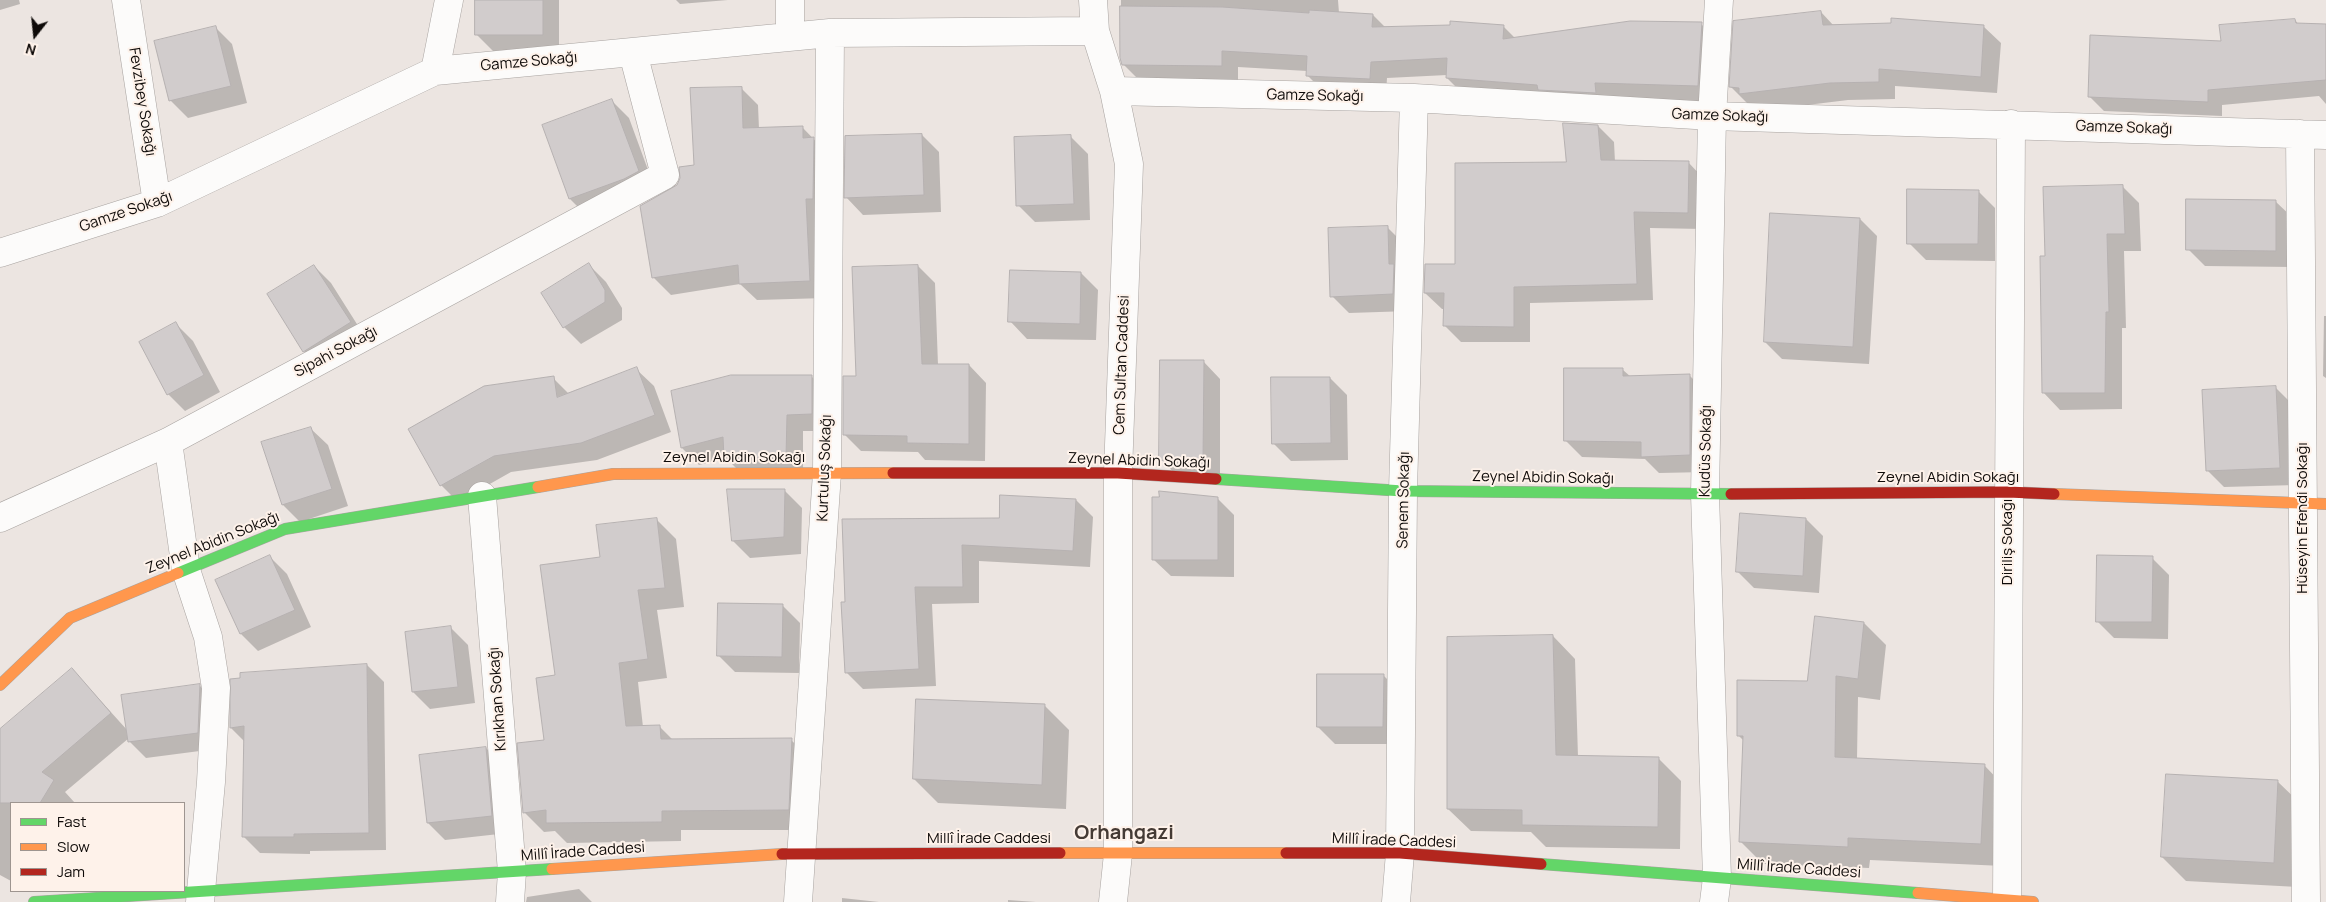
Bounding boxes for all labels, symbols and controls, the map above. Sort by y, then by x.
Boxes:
north arrow [10,10,60,60]
text: N [23,39,38,60]
street label: Fevzibey Sokağı [125,46,159,158]
street label: Gamze Sokağı [480,49,578,75]
street label: Gamze Sokağı [1266,86,1364,106]
street label: Gamze Sokağı [1671,105,1769,127]
street label: Gamze Sokağı [2075,117,2173,139]
street label: Gamze Sokağı [77,188,175,236]
street label: Cem Sultan Caddesi [1111,295,1133,435]
street label: Sipahi Sokağı [291,323,381,381]
street label: Kudüs Sokağı [1696,405,1716,497]
street label: Kurtuluş Sokağı [814,414,836,522]
street label: Hüseyin Efendi Sokağı [2294,442,2312,594]
street label: Zeynel Abidin Sokağı [663,449,805,467]
street label: Zeynel Abidin Sokağı [1068,450,1210,472]
street label: Senem Sokağı [1394,451,1414,549]
street label: Zeynel Abidin Sokağı [1472,468,1614,488]
street label: Zeynel Abidin Sokağı [1877,469,2019,487]
street label: Diriliş Sokağı [1999,499,2017,585]
street label: Zeynel Abidin Sokağı [144,508,282,578]
street label: Kırıkhan Sokağı [485,646,511,752]
legend [10,802,185,892]
text: Fast [57,811,86,832]
district label: Orhangazi [1074,821,1174,845]
street label: Millî İrade Caddesi [927,830,1051,848]
street label: Millî İrade Caddesi [1332,830,1456,852]
text: Slow [57,836,90,857]
street label: Millî İrade Caddesi [520,839,646,865]
street label: Millî İrade Caddesi [1736,856,1862,882]
text: Jam [57,861,85,882]

